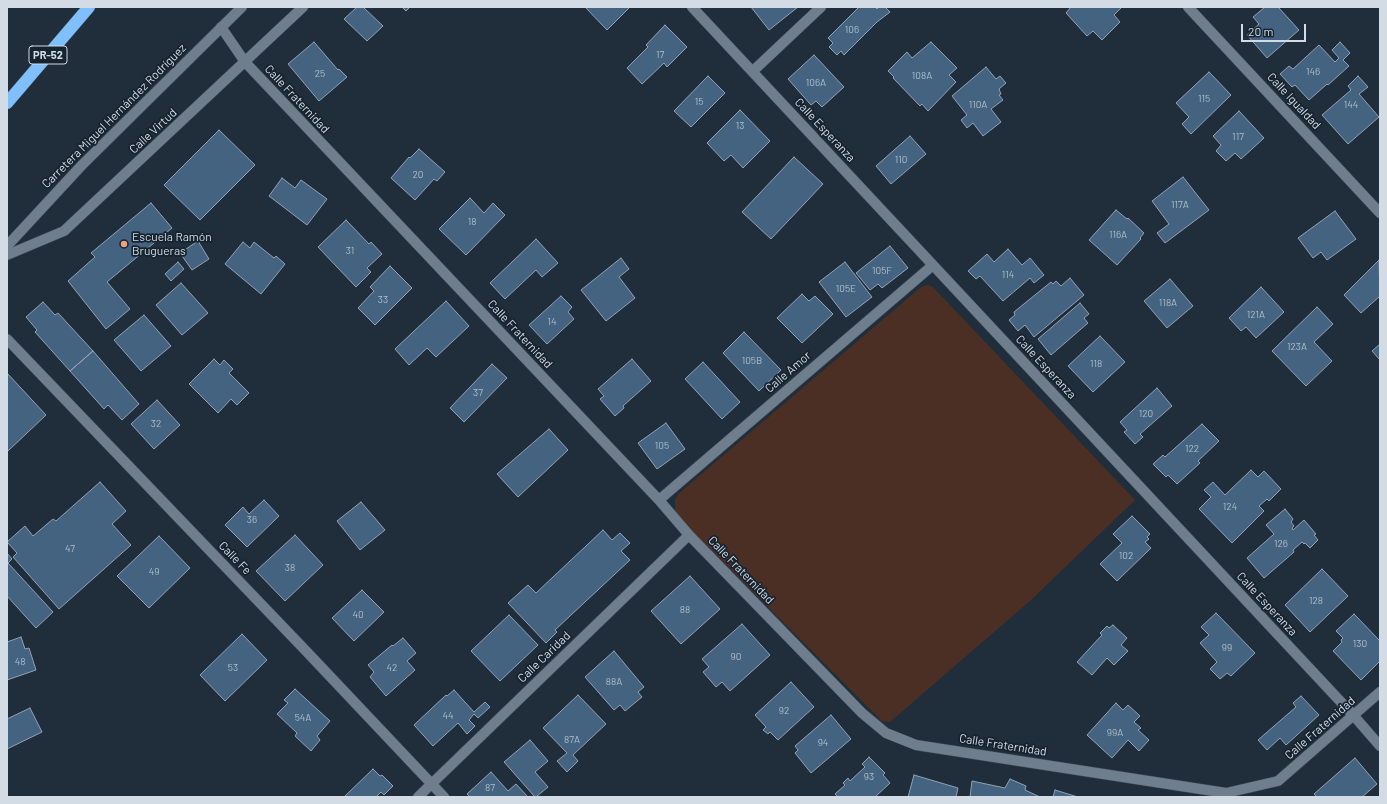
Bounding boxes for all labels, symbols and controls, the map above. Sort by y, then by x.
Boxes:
scale bar [1243,16,1308,42]
house number: 106 [845,24,859,36]
text: 20 m [1248,24,1274,38]
street label: Carretera Miguel Hernández Rodríguez [39,41,189,191]
road number: PR-52 [29,46,67,64]
house number: 17 [656,49,664,61]
street label: Calle Fraternidad [262,62,332,136]
house number: 146 [1306,66,1320,78]
house number: 25 [315,68,325,80]
house number: 108A [912,70,932,82]
street label: Calle Igualdad [1264,70,1324,132]
house number: 106A [806,77,826,89]
house number: 115 [1198,93,1210,105]
street label: Calle Esperanza [792,95,858,165]
house number: 15 [695,96,703,108]
house number: 110A [969,99,987,111]
house number: 144 [1344,99,1358,111]
street label: Calle Virtud [126,105,180,157]
house number: 13 [736,120,744,132]
house number: 117 [1232,131,1244,143]
house number: 110 [895,154,907,166]
house number: 20 [412,169,424,181]
house number: 117A [1171,199,1189,211]
house number: 18 [468,216,476,228]
house number: 116A [1109,229,1127,241]
place label: Escuela Ramón Brugueras [132,230,212,258]
marker: Escuela Ramón Brugueras [119,239,129,249]
house number: 31 [346,245,354,257]
house number: 105F [872,265,892,277]
house number: 114 [1002,269,1014,281]
house number: 105E [836,283,856,295]
house number: 33 [378,294,388,306]
street label: Calle Fraternidad [485,297,555,371]
house number: 118A [1159,297,1177,309]
house number: 121A [1247,309,1265,321]
house number: 14 [547,316,557,328]
street label: Calle Esperanza [1013,332,1079,402]
house number: 123A [1287,341,1307,353]
street label: Calle Amor [762,348,814,396]
house number: 105B [742,355,762,367]
house number: 118 [1090,358,1102,370]
house number: 37 [473,387,483,399]
house number: 120 [1139,408,1153,420]
house number: 32 [151,418,161,430]
house number: 105 [655,440,669,452]
house number: 122 [1185,443,1199,455]
house number: 124 [1223,501,1237,513]
house number: 36 [247,514,257,526]
street label: Calle Fraternidad [705,533,777,607]
street label: Calle Fe [216,538,254,578]
house number: 126 [1274,538,1288,550]
house number: 47 [65,543,75,555]
house number: 102 [1119,550,1133,562]
house number: 38 [285,562,295,574]
house number: 49 [149,566,159,578]
street label: Calle Esperanza [1234,569,1300,639]
house number: 128 [1309,595,1323,607]
house number: 88 [680,604,690,616]
house number: 40 [352,609,364,621]
street label: Calle Caridad [515,628,573,686]
house number: 130 [1353,638,1367,650]
house number: 99 [1222,642,1232,654]
house number: 90 [731,651,741,663]
house number: 48 [15,656,25,668]
house number: 53 [228,662,238,674]
house number: 42 [387,662,397,674]
house number: 88A [606,676,622,688]
street label: Calle Fraternidad [1282,694,1358,762]
house number: 92 [779,705,789,717]
house number: 44 [442,710,454,722]
house number: 54A [295,712,311,724]
house number: 99A [1107,727,1123,739]
street label: Calle Fraternidad [958,731,1048,759]
house number: 87A [564,734,580,746]
house number: 94 [818,737,828,749]
house number: 93 [864,771,874,783]
house number: 87 [485,782,495,794]

